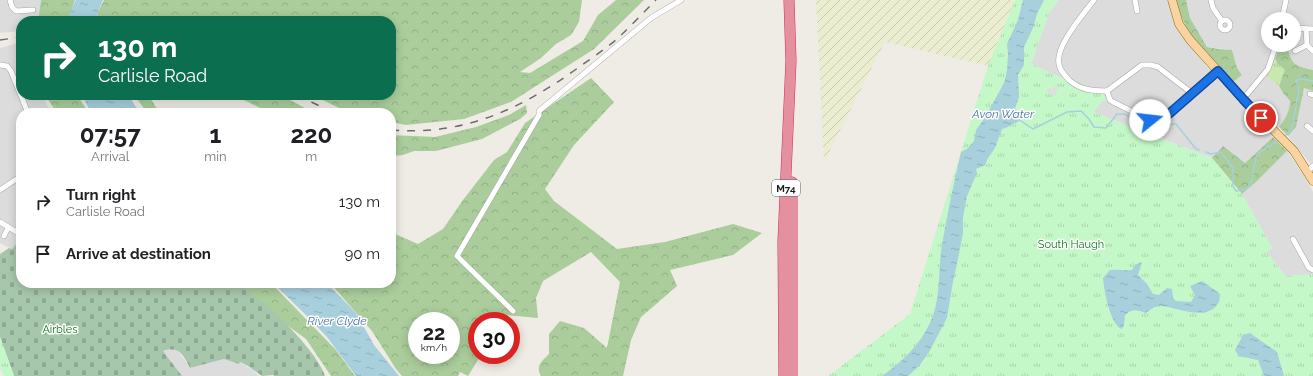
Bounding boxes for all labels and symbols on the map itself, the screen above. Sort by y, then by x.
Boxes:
position arrow [1129,99,1171,141]
pin [1244,101,1278,135]
water label: Avon Water [971,107,1035,121]
road number: M74 [772,180,800,196]
park label: South Haugh [1038,238,1104,251]
speed limit sign: 30 [468,312,520,364]
water label: River Clyde [307,314,367,328]
park label: Airbles [42,323,78,336]

